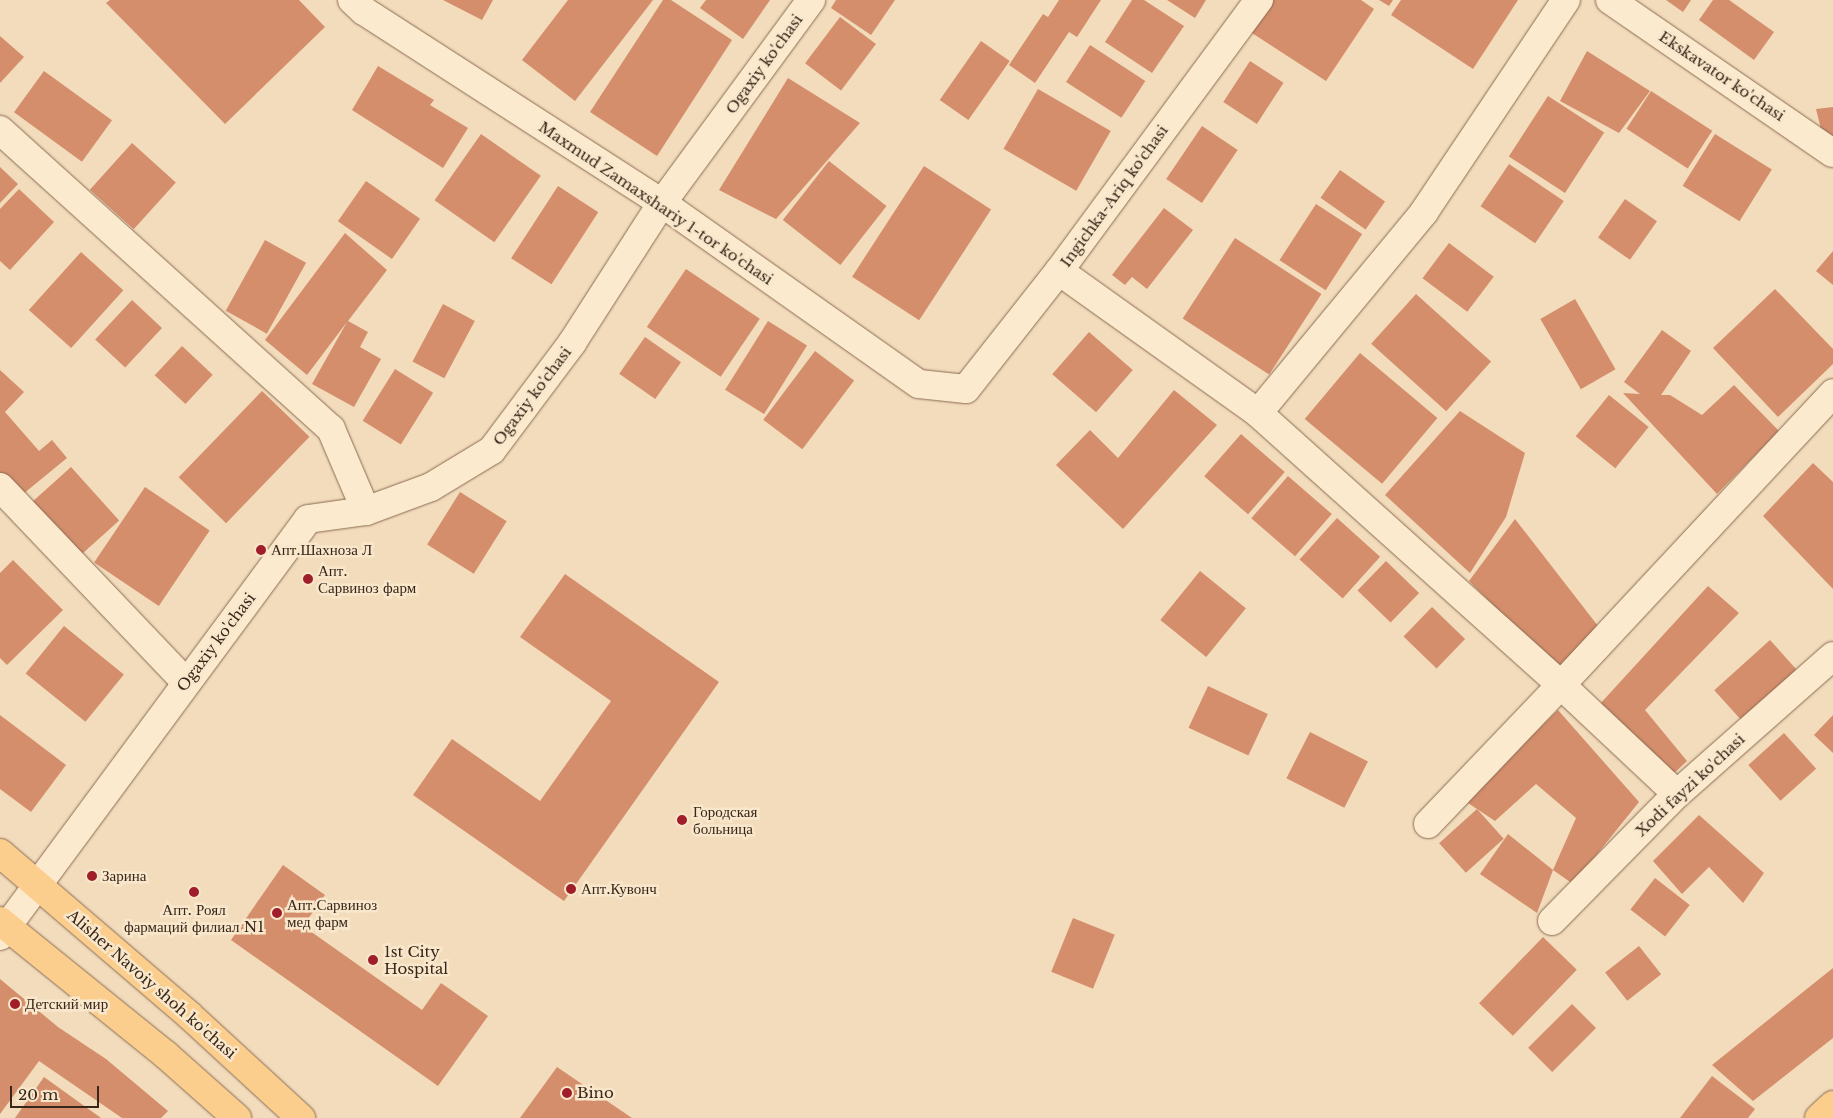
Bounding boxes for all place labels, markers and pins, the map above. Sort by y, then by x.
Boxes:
place label: Апт.Шахноза Л [271,541,372,559]
marker: Апт.Шахноза Л [255,544,267,556]
place label: Апт. Сарвиноз фарм [318,561,416,596]
marker: Апт. Сарвиноз фарм [302,573,314,585]
place label: Городская больница [693,802,757,837]
marker: Городская больница [675,813,689,827]
place label: Зарина [102,867,146,885]
marker: Зарина [86,870,98,882]
place label: Апт.Кувонч [581,880,657,898]
marker: Апт.Кувонч [565,883,577,895]
marker: Апт. Роял фармаций филиал N1 [188,886,200,898]
place label: Апт.Сарвиноз мед фарм [287,895,377,930]
place label: Апт. Роял фармаций филиал N1 [124,900,264,935]
marker: Апт.Сарвиноз мед фарм [271,907,283,919]
place label: 1st City Hospital [384,942,448,977]
marker: 1st City Hospital [366,953,380,967]
place label: Детский мир [25,995,108,1013]
marker: Детский мир [9,998,21,1010]
place label: Bino [577,1084,614,1102]
marker: Bino [561,1087,573,1099]

